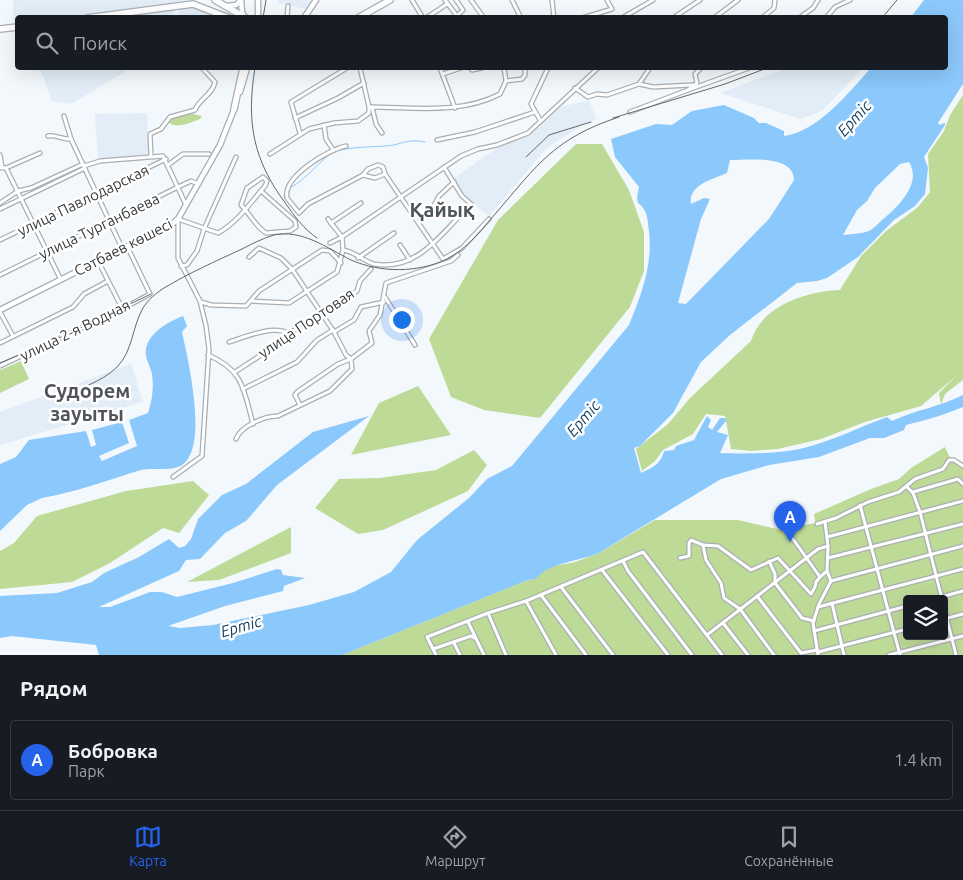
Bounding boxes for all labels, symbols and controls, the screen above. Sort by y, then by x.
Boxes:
search box [15,15,948,70]
icon: search [33,29,61,57]
text: Поиск [73,32,127,54]
water label: Ертіс [833,96,875,140]
street label: улица Павлодарская [15,161,151,239]
street label: улица Турганбаева [36,189,162,263]
district label: Қайық [409,198,475,221]
street label: Сәтбаев көшесі [71,215,175,279]
street label: улица Портовая [255,285,357,361]
street label: улица 2-я Водная [17,296,133,364]
your location [389,307,415,333]
district label: Судорем зауыты [44,379,130,425]
water label: Ертіс [562,396,604,440]
pin: A [774,501,806,542]
map controls [903,595,948,640]
button: layers [903,595,948,640]
water label: Ертіс [218,611,264,640]
text: Рядом [20,676,88,700]
text: Бобровка [68,740,158,762]
text: A [31,751,43,769]
text: 1.4 km [894,751,942,769]
text: Парк [68,762,105,780]
tab: Карта [129,823,167,869]
tab: Маршрут [425,823,486,869]
tab: Сохранённые [744,823,834,869]

